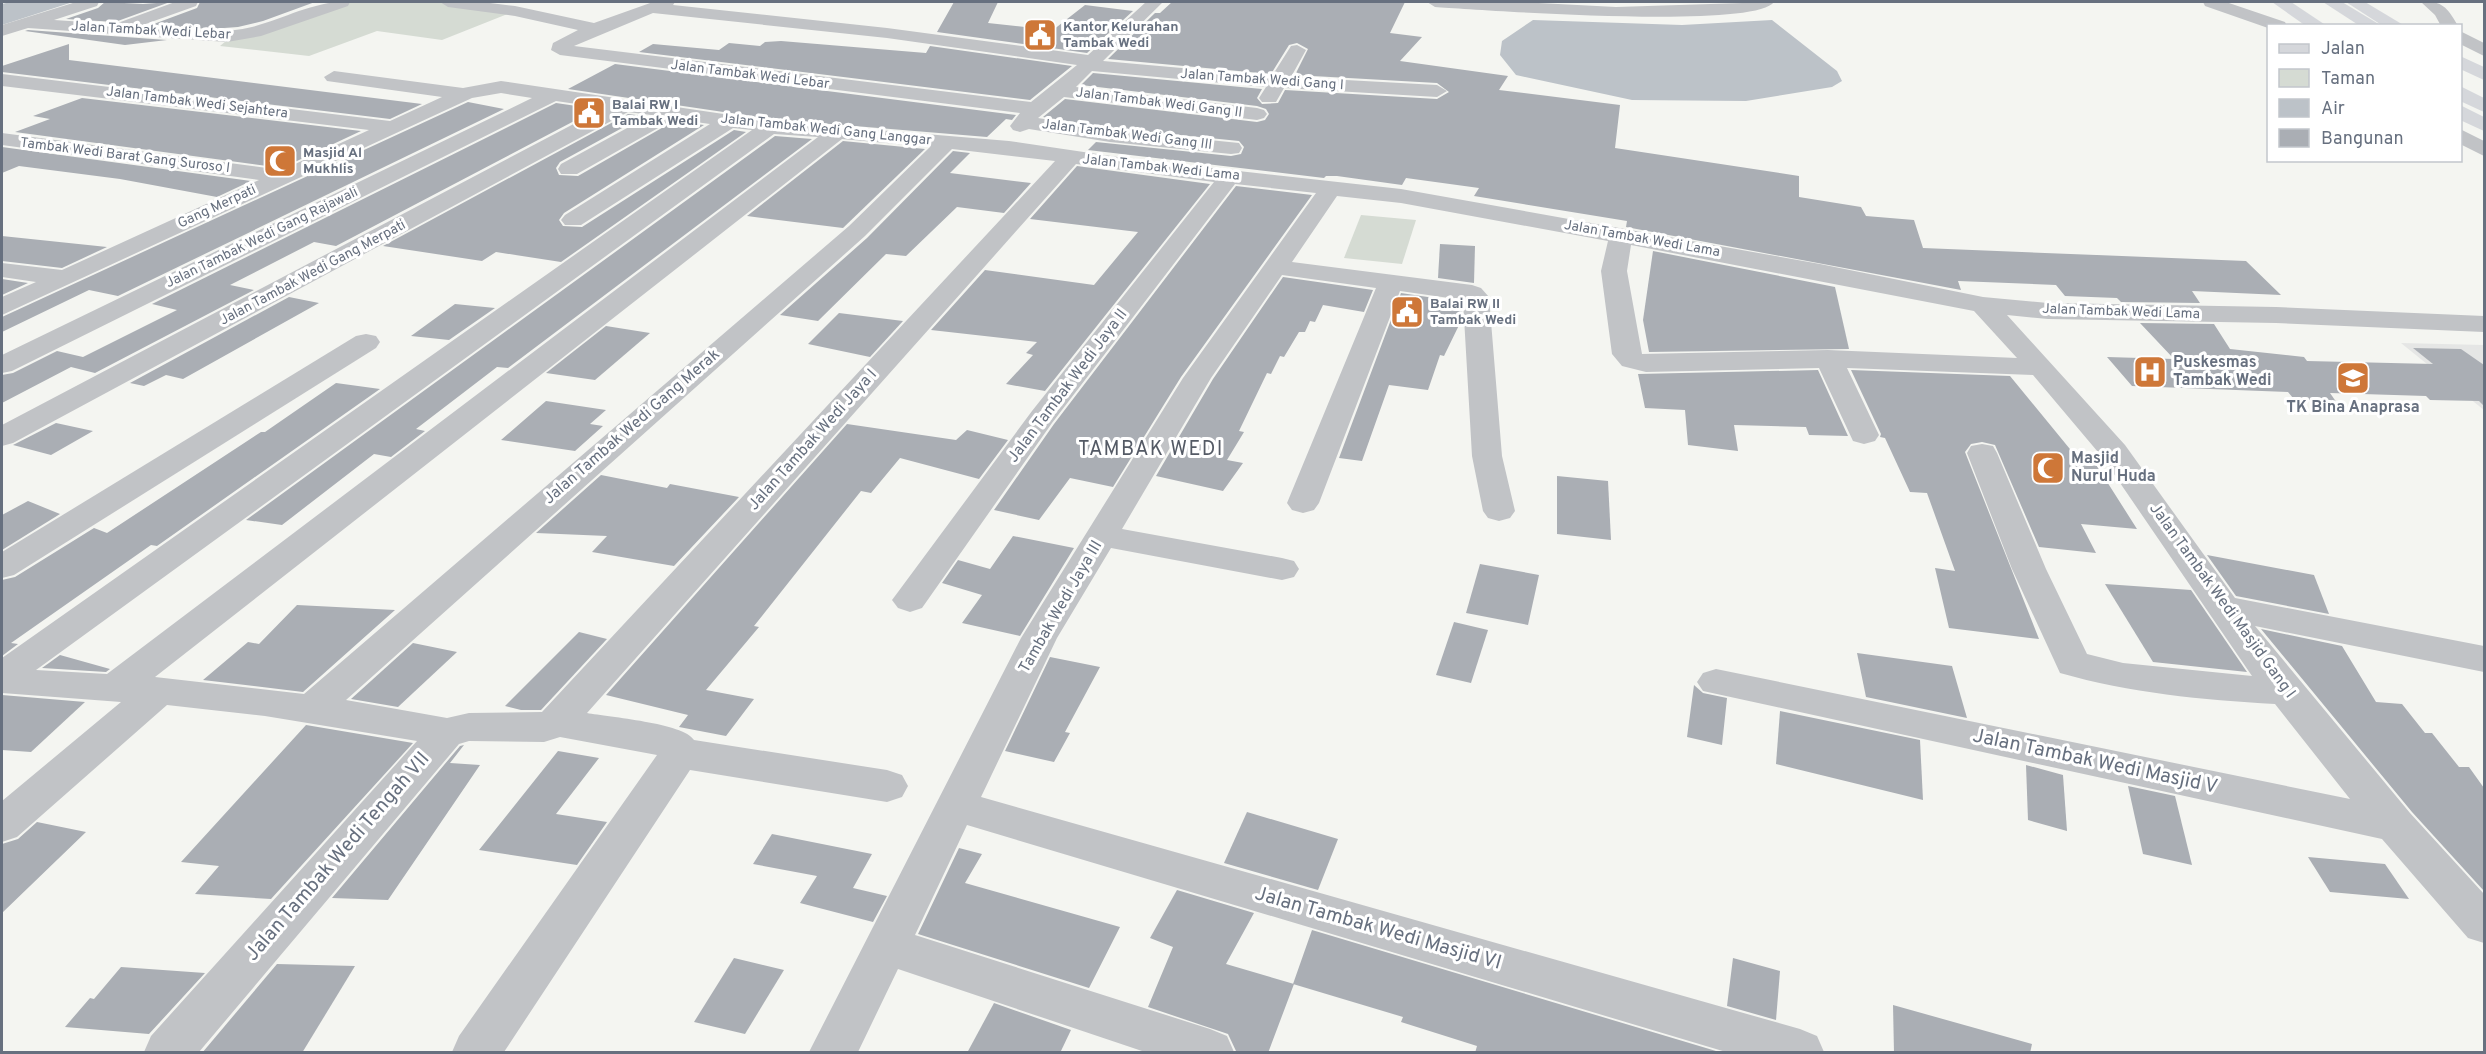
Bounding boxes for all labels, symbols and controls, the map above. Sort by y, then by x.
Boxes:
public building icon: Kantor Kelurahan Tambak Wedi [1022,17,1058,53]
street label: Jalan Tambak Wedi Lebar [71,18,232,44]
place label: Kantor Kelurahan Tambak Wedi [1063,19,1179,52]
legend [2267,24,2462,162]
text: Jalan [2321,38,2365,61]
street label: Jalan Tambak Wedi Lebar [670,57,831,93]
street label: Jalan Tambak Wedi Gang I [1180,66,1344,94]
text: Taman [2321,68,2375,91]
street label: Jalan Tambak Wedi Sejahtera [105,83,289,123]
street label: Jalan Tambak Wedi Gang II [1075,84,1243,122]
public building icon: Balai RW I Tambak Wedi [571,95,607,131]
place label: Balai RW I Tambak Wedi [612,97,698,130]
text: Air [2321,98,2345,121]
street label: Jalan Tambak Wedi Gang Langgar [720,110,933,150]
street label: Jalan Tambak Wedi Gang III [1041,116,1213,154]
text: Bangunan [2321,128,2404,151]
street label: Tambak Wedi Barat Gang Suroso I [19,135,231,177]
mosque icon: Masjid Al Mukhlis [262,143,298,179]
place label: Masjid Al Mukhlis [303,145,362,178]
street label: Jalan Tambak Wedi Lama [1082,151,1240,185]
street label: Gang Merpati [175,181,259,233]
street label: Jalan Tambak Wedi Gang Rajawali [163,184,361,292]
street label: Jalan Tambak Wedi Gang Merpati [217,217,409,329]
street label: Jalan Tambak Wedi Lama [1563,217,1721,261]
public building icon: Balai RW II Tambak Wedi [1389,294,1425,330]
place label: Balai RW II Tambak Wedi [1430,296,1516,329]
street label: Jalan Tambak Wedi Lama [2042,301,2200,323]
street label: Jalan Tambak Wedi Jaya II [1004,305,1132,467]
street label: Jalan Tambak Wedi Gang Merak [540,345,724,509]
place label: Puskesmas Tambak Wedi [2173,353,2272,391]
hospital icon: Puskesmas Tambak Wedi [2132,354,2168,390]
school or university icon: TK Bina Anaprasa [2335,360,2371,396]
street label: Jalan Tambak Wedi Jaya I [744,365,882,515]
place label: TK Bina Anaprasa [2286,398,2420,418]
district label: TAMBAK WEDI [1078,437,1224,463]
place label: Masjid Nurul Huda [2071,449,2156,487]
mosque icon: Masjid Nurul Huda [2030,450,2066,486]
street label: Jalan Tambak Wedi Masjid Gang I [2144,500,2300,702]
street label: Tambak Wedi Jaya III [1015,537,1107,677]
street label: Jalan Tambak Wedi Masjid V [1970,723,2220,801]
street label: Jalan Tambak Wedi Tengah VII [240,747,436,967]
street label: Jalan Tambak Wedi Masjid VI [1252,881,1504,977]

